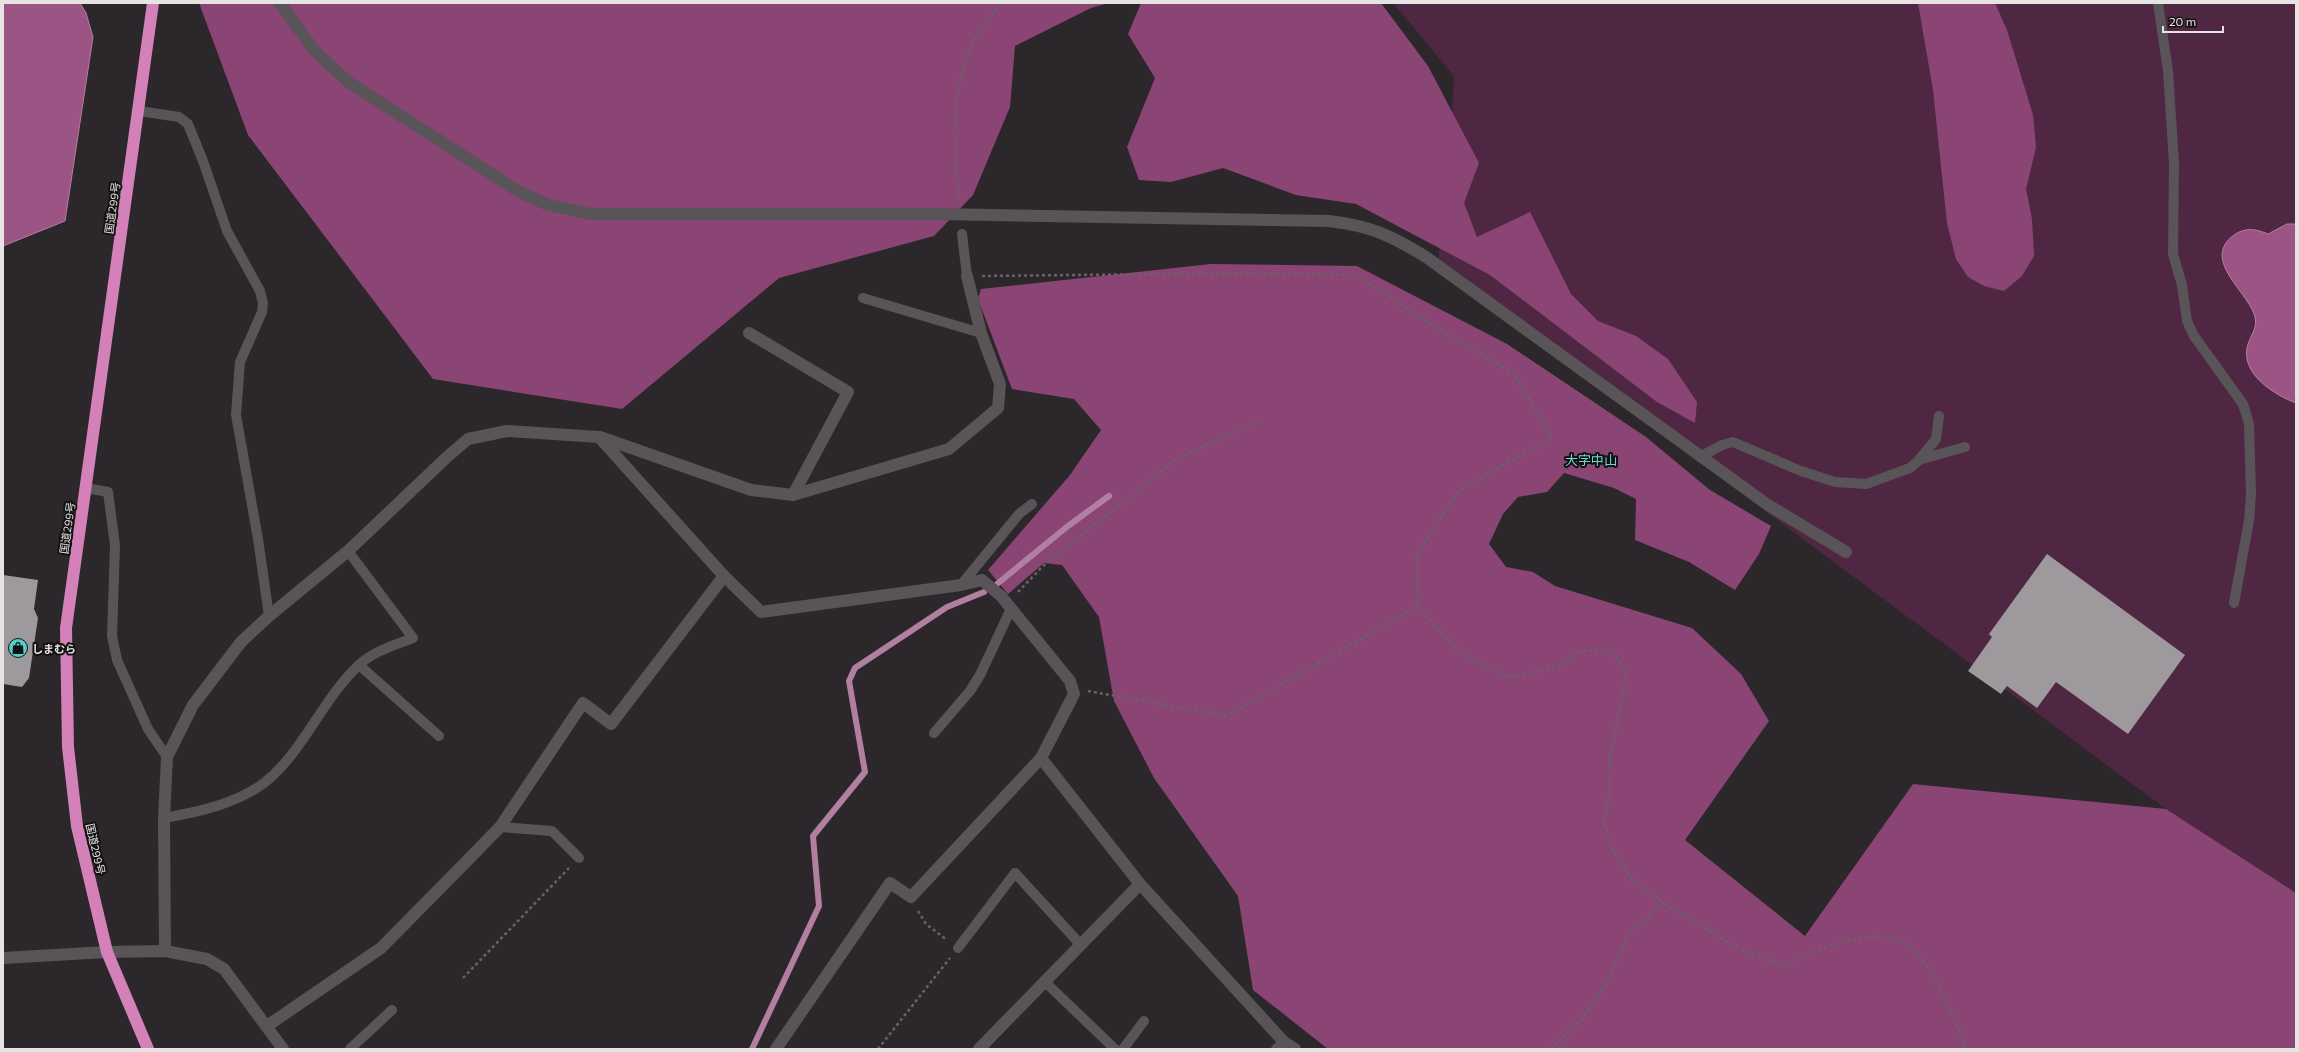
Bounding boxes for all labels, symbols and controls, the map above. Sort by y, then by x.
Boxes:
scale bar [2163,8,2223,34]
text: 20 m [2169,14,2196,28]
street label: 国道299号 [102,181,122,235]
district label: 大字中山 [1565,452,1617,468]
street label: 国道299号 [57,501,77,555]
shop icon: しまむら [7,637,29,659]
place label: しまむら [32,642,76,655]
street label: 国道299号 [84,822,108,876]

